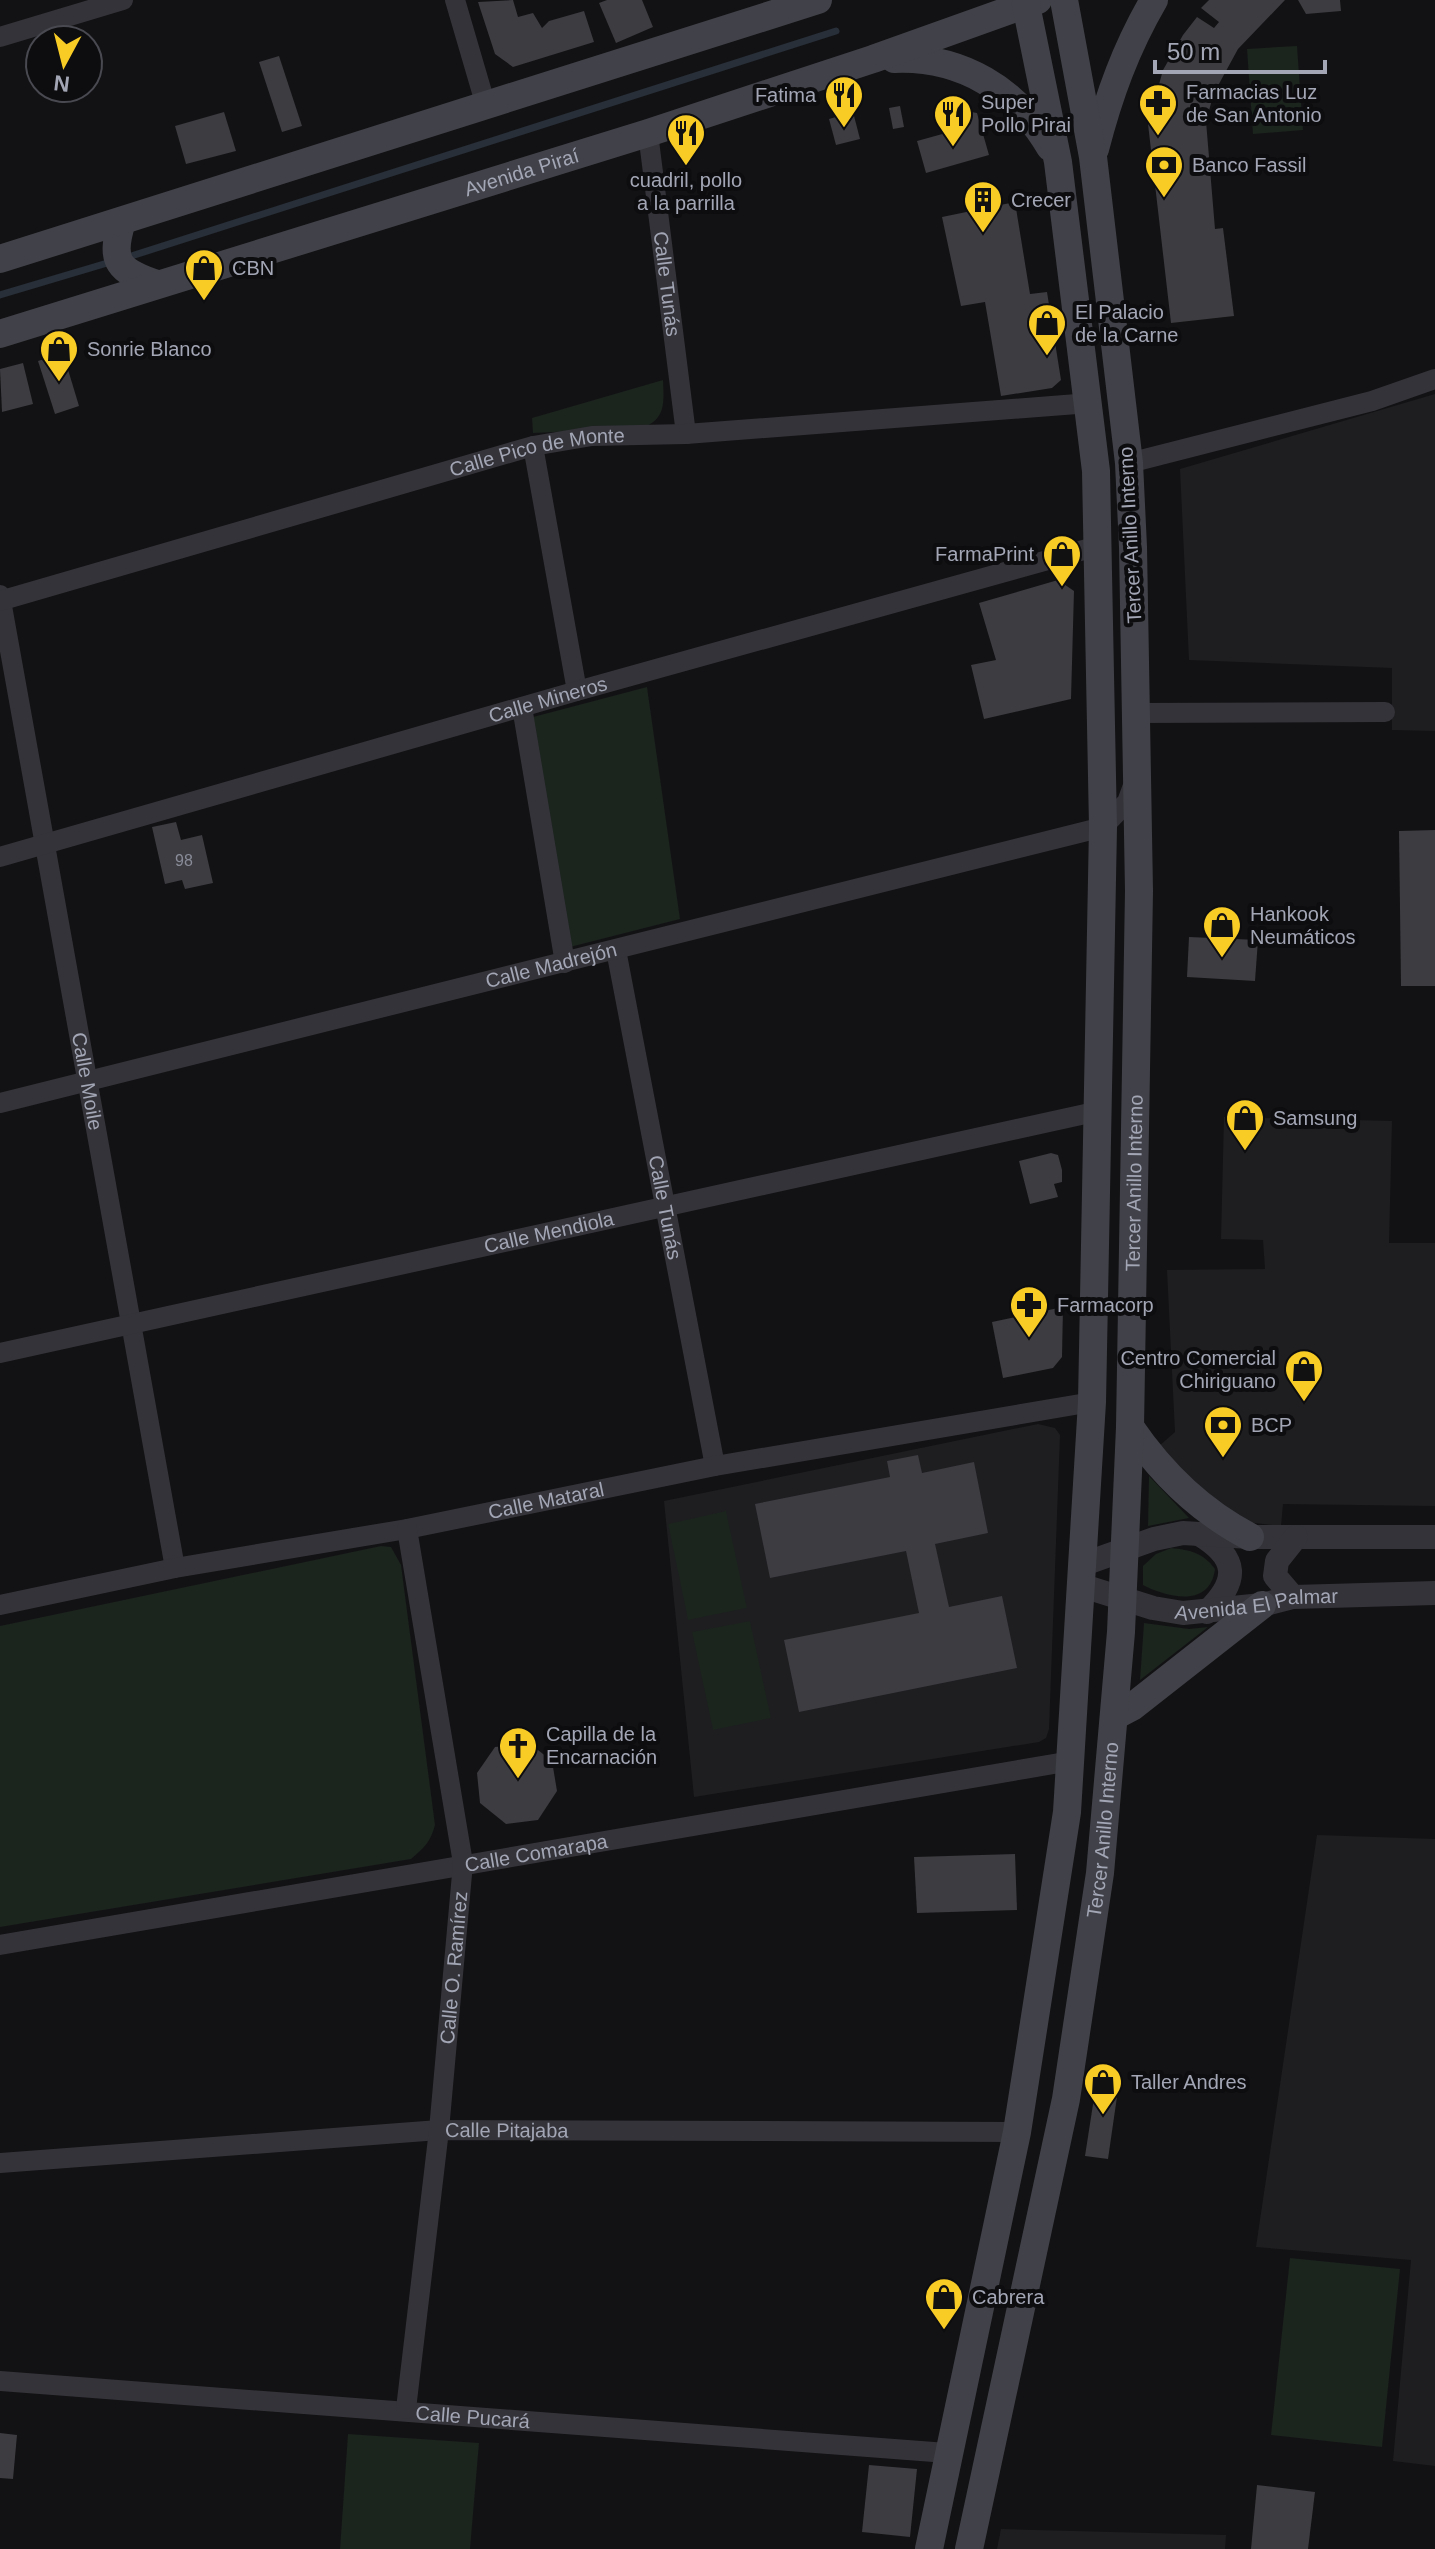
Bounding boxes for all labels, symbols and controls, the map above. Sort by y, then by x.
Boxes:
north arrow [24,24,104,104]
scale bar [1155,24,1325,74]
text: 50 m [1167,38,1220,65]
text: N [52,70,71,97]
restaurant icon: Fatima [823,74,865,129]
place label: Farmacias Luz de San Antonio [1186,81,1322,126]
pharmacy icon: Farmacias Luz de San Antonio [1137,82,1179,137]
place label: Fatima [755,84,817,106]
place label: Super Pollo Pirai [981,91,1071,136]
restaurant icon: Super Pollo Pirai [932,93,974,148]
restaurant icon: cuadril, pollo a la parrilla [665,112,707,167]
street label: Avenida Piraí [462,144,582,200]
bank icon: Banco Fassil [1143,144,1185,199]
place label: Banco Fassil [1192,154,1307,176]
place label: cuadril, pollo a la parrilla [630,169,742,214]
building icon: Crecer [962,179,1004,234]
place label: Crecer [1011,189,1071,211]
street label: Calle Tunás [650,230,685,338]
shop icon: CBN [183,247,225,302]
place label: CBN [232,257,274,279]
place label: El Palacio de la Carne [1075,301,1178,346]
shop icon: El Palacio de la Carne [1026,302,1068,357]
shop icon: Sonrie Blanco [38,328,80,383]
place label: Sonrie Blanco [87,338,212,360]
street label: Calle Pico de Monte [447,424,625,481]
street label: Tercer Anillo Interno [1114,446,1146,624]
shop icon: FarmaPrint [1041,533,1083,588]
place label: FarmaPrint [935,543,1034,565]
street label: Calle Mineros [486,672,610,727]
house number: 98 [175,852,193,869]
place label: Hankook Neumáticos [1250,903,1356,948]
shop icon: Hankook Neumáticos [1201,904,1243,959]
street label: Calle Madrejón [483,938,619,992]
street label: Calle Moile [68,1031,107,1132]
street label: Tercer Anillo Interno [1122,1094,1147,1272]
shop icon: Samsung [1224,1097,1266,1152]
place label: Samsung [1273,1107,1358,1129]
street label: Calle Tunás [645,1153,686,1261]
street label: Calle Mendiola [482,1207,617,1257]
pharmacy icon: Farmacorp [1008,1284,1050,1339]
place label: Farmacorp [1057,1294,1154,1316]
place label: Centro Comercial Chiriguano [1120,1347,1276,1392]
shop icon: Centro Comercial Chiriguano [1283,1348,1325,1403]
bank icon: BCP [1202,1404,1244,1459]
place label: BCP [1251,1414,1292,1436]
street label: Calle Mataral [486,1478,606,1523]
street label: Avenida El Palmar [1173,1585,1339,1625]
place label: Capilla de la Encarnación [546,1723,657,1768]
church icon: Capilla de la Encarnación [497,1725,539,1780]
street label: Tercer Anillo Interno [1082,1741,1122,1919]
street label: Calle Comarapa [463,1830,610,1876]
street label: Calle O. Ramírez [436,1890,471,2045]
shop icon: Taller Andres [1082,2061,1124,2116]
place label: Taller Andres [1131,2071,1247,2093]
street label: Calle Pitajaba [445,2119,569,2141]
shop icon: Cabrera [923,2276,965,2331]
place label: Cabrera [972,2286,1045,2308]
street label: Calle Pucará [415,2402,531,2432]

